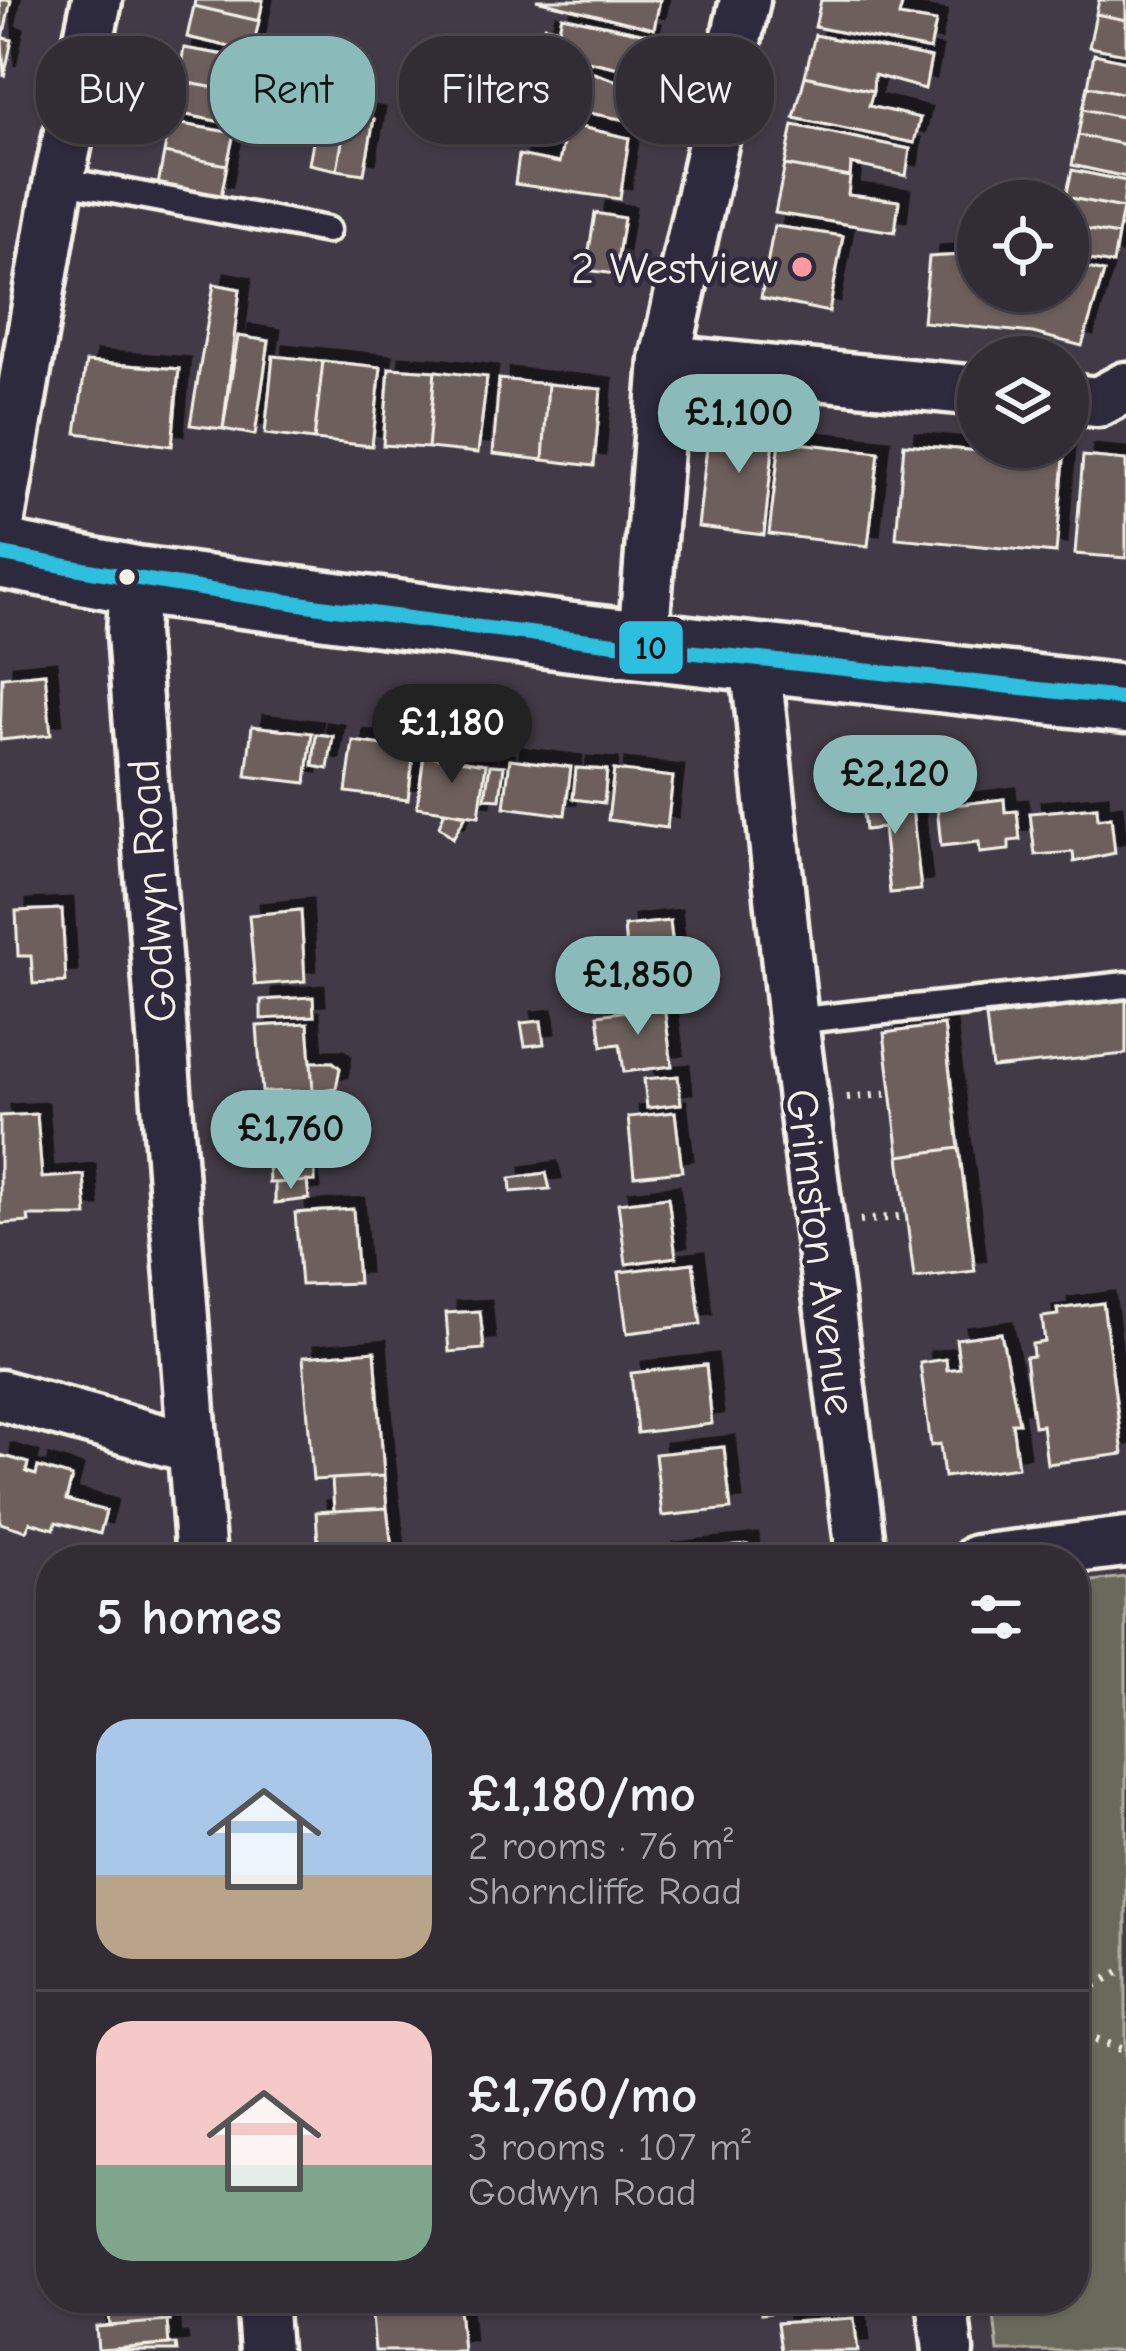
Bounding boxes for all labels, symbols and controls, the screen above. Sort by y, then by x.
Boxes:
chip: Buy [36,36,186,144]
chip: Rent [210,36,375,144]
chip: Filters [399,36,592,144]
chip: New [616,36,774,144]
map controls [957,180,1089,468]
button: locate [957,180,1089,312]
place label: 2 Westview [571,242,778,294]
marker: 2 Westview [789,254,815,280]
button: layers [957,336,1089,468]
pin: £1,100 [641,374,837,476]
text: £1,100 [685,390,793,435]
unlabelled marker [116,566,138,588]
line badge: 10 [617,619,685,676]
text: 10 [635,629,667,667]
pin: £1,180 [354,684,550,786]
text: £1,180 [399,700,505,745]
pin: £2,120 [797,735,993,837]
text: £2,120 [840,751,950,796]
street label: Godwyn Road [117,757,187,1024]
pin: £1,850 [540,936,736,1038]
text: £1,850 [582,952,694,997]
street label: Grimston Avenue [775,1086,867,1418]
pin: £1,760 [193,1090,389,1192]
text: £1,760 [237,1106,345,1151]
icon: filters [963,1584,1029,1650]
text: 5 homes [96,1588,282,1647]
text: £1,180/mo [468,1765,696,1824]
icon: home [192,1767,336,1911]
text: 2 rooms · 76 m² [468,1824,733,1869]
text: Shorncliffe Road [468,1869,742,1914]
text: £1,760/mo [468,2066,697,2125]
icon: home [192,2069,336,2213]
text: 3 rooms · 107 m² [468,2125,751,2170]
text: Godwyn Road [468,2170,697,2215]

